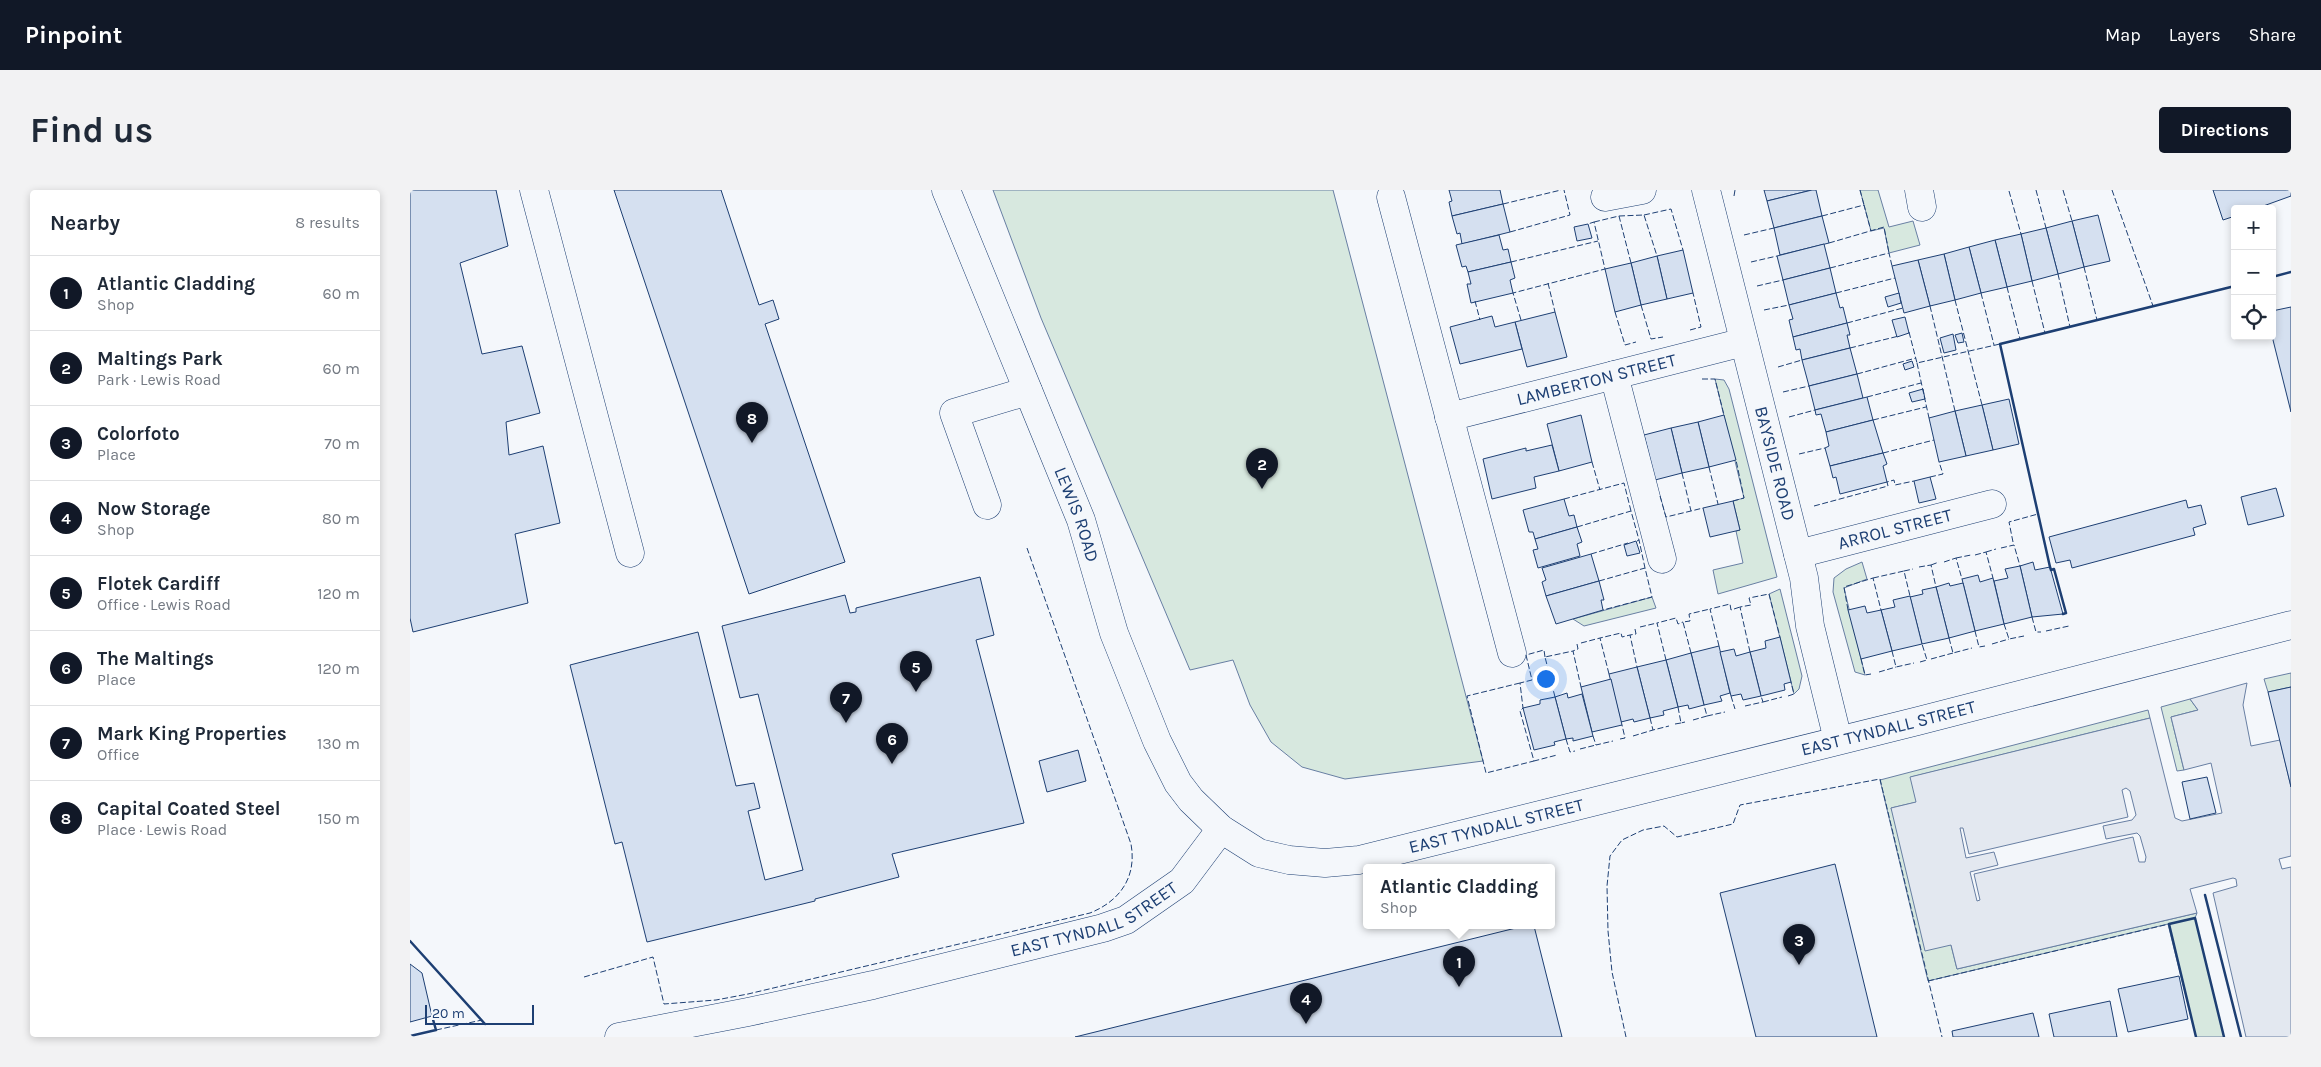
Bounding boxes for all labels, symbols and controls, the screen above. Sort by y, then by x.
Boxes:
text: Pinpoint [25,21,122,49]
text: Map [2105,24,2141,46]
text: Layers [2169,24,2221,46]
text: Share [2249,24,2296,46]
button: Directions [2159,107,2291,153]
text: Find us [30,110,153,151]
map controls [2231,205,2276,340]
button: + [2231,205,2276,250]
text: Nearby [50,211,120,235]
text: 8 results [295,213,360,232]
button: − [2231,250,2276,295]
text: Atlantic Cladding [97,273,255,295]
text: 1 [63,284,69,303]
text: 60 m [323,284,360,303]
text: Shop [97,295,134,314]
button: locate [2231,295,2276,340]
text: Maltings Park [97,348,223,370]
street label: LAMBERTON STREET [1514,349,1678,410]
text: 2 [61,359,71,378]
text: 60 m [323,359,360,378]
text: Park · Lewis Road [97,370,221,389]
pin: 8 [736,402,768,443]
street label: BAYSIDE ROAD [1750,404,1800,523]
text: Colorfoto [97,423,180,445]
text: 3 [61,434,71,453]
text: 70 m [324,434,360,453]
text: Place [97,445,136,464]
pin: 2 [1246,448,1278,489]
street label: LEWIS ROAD [1049,464,1104,565]
text: Now Storage [97,498,211,520]
street label: ARROL STREET [1835,504,1954,554]
text: 4 [61,509,71,528]
text: 80 m [322,509,360,528]
text: Shop [97,520,134,539]
text: Flotek Cardiff [97,573,220,595]
text: 5 [61,584,71,603]
text: 120 m [317,584,360,603]
text: Office · Lewis Road [97,595,231,614]
text: The Maltings [97,648,214,670]
pin: 5 [900,651,932,692]
text: 6 [61,659,71,678]
text: 120 m [317,659,360,678]
your location [1533,666,1559,692]
text: Place [97,670,136,689]
pin: 7 [830,682,862,723]
street label: EAST TYNDALL STREET [1799,696,1978,761]
text: Mark King Properties [97,723,287,745]
pin: 6 [876,723,908,764]
text: 7 [62,734,70,753]
text: 130 m [317,734,360,753]
text: Office [97,745,140,764]
street label: EAST TYNDALL STREET [1407,794,1586,858]
text: Capital Coated Steel [97,798,281,820]
text: 8 [61,809,71,828]
text: 150 m [317,809,360,828]
text: Place · Lewis Road [97,820,227,839]
popup [1363,864,1555,929]
text: Atlantic Cladding [1380,876,1538,898]
street label: EAST TYNDALL STREET [1008,877,1182,962]
text: Shop [1380,898,1417,917]
pin: 3 [1783,924,1815,965]
pin: 1 [1443,946,1475,987]
pin: 4 [1290,983,1322,1024]
scale bar [425,1002,534,1025]
text: 20 m [432,1005,465,1022]

